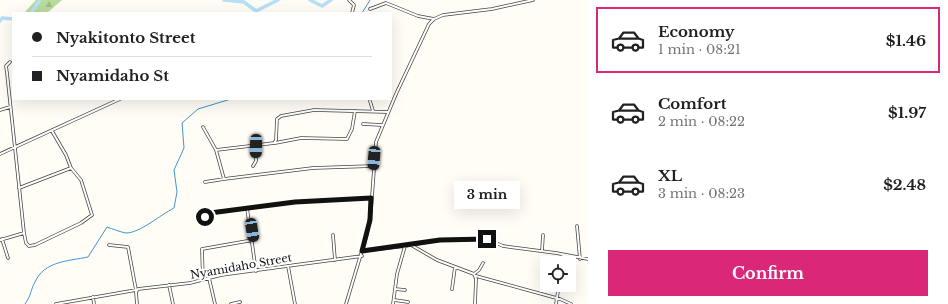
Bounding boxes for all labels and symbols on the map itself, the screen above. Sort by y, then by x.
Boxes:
car [250,134,262,158]
car [367,146,381,170]
callout: 3 min [454,181,520,209]
route start [196,208,214,226]
car [244,217,260,243]
route end [478,230,496,248]
street label: Nyamidaho Street [189,250,294,282]

